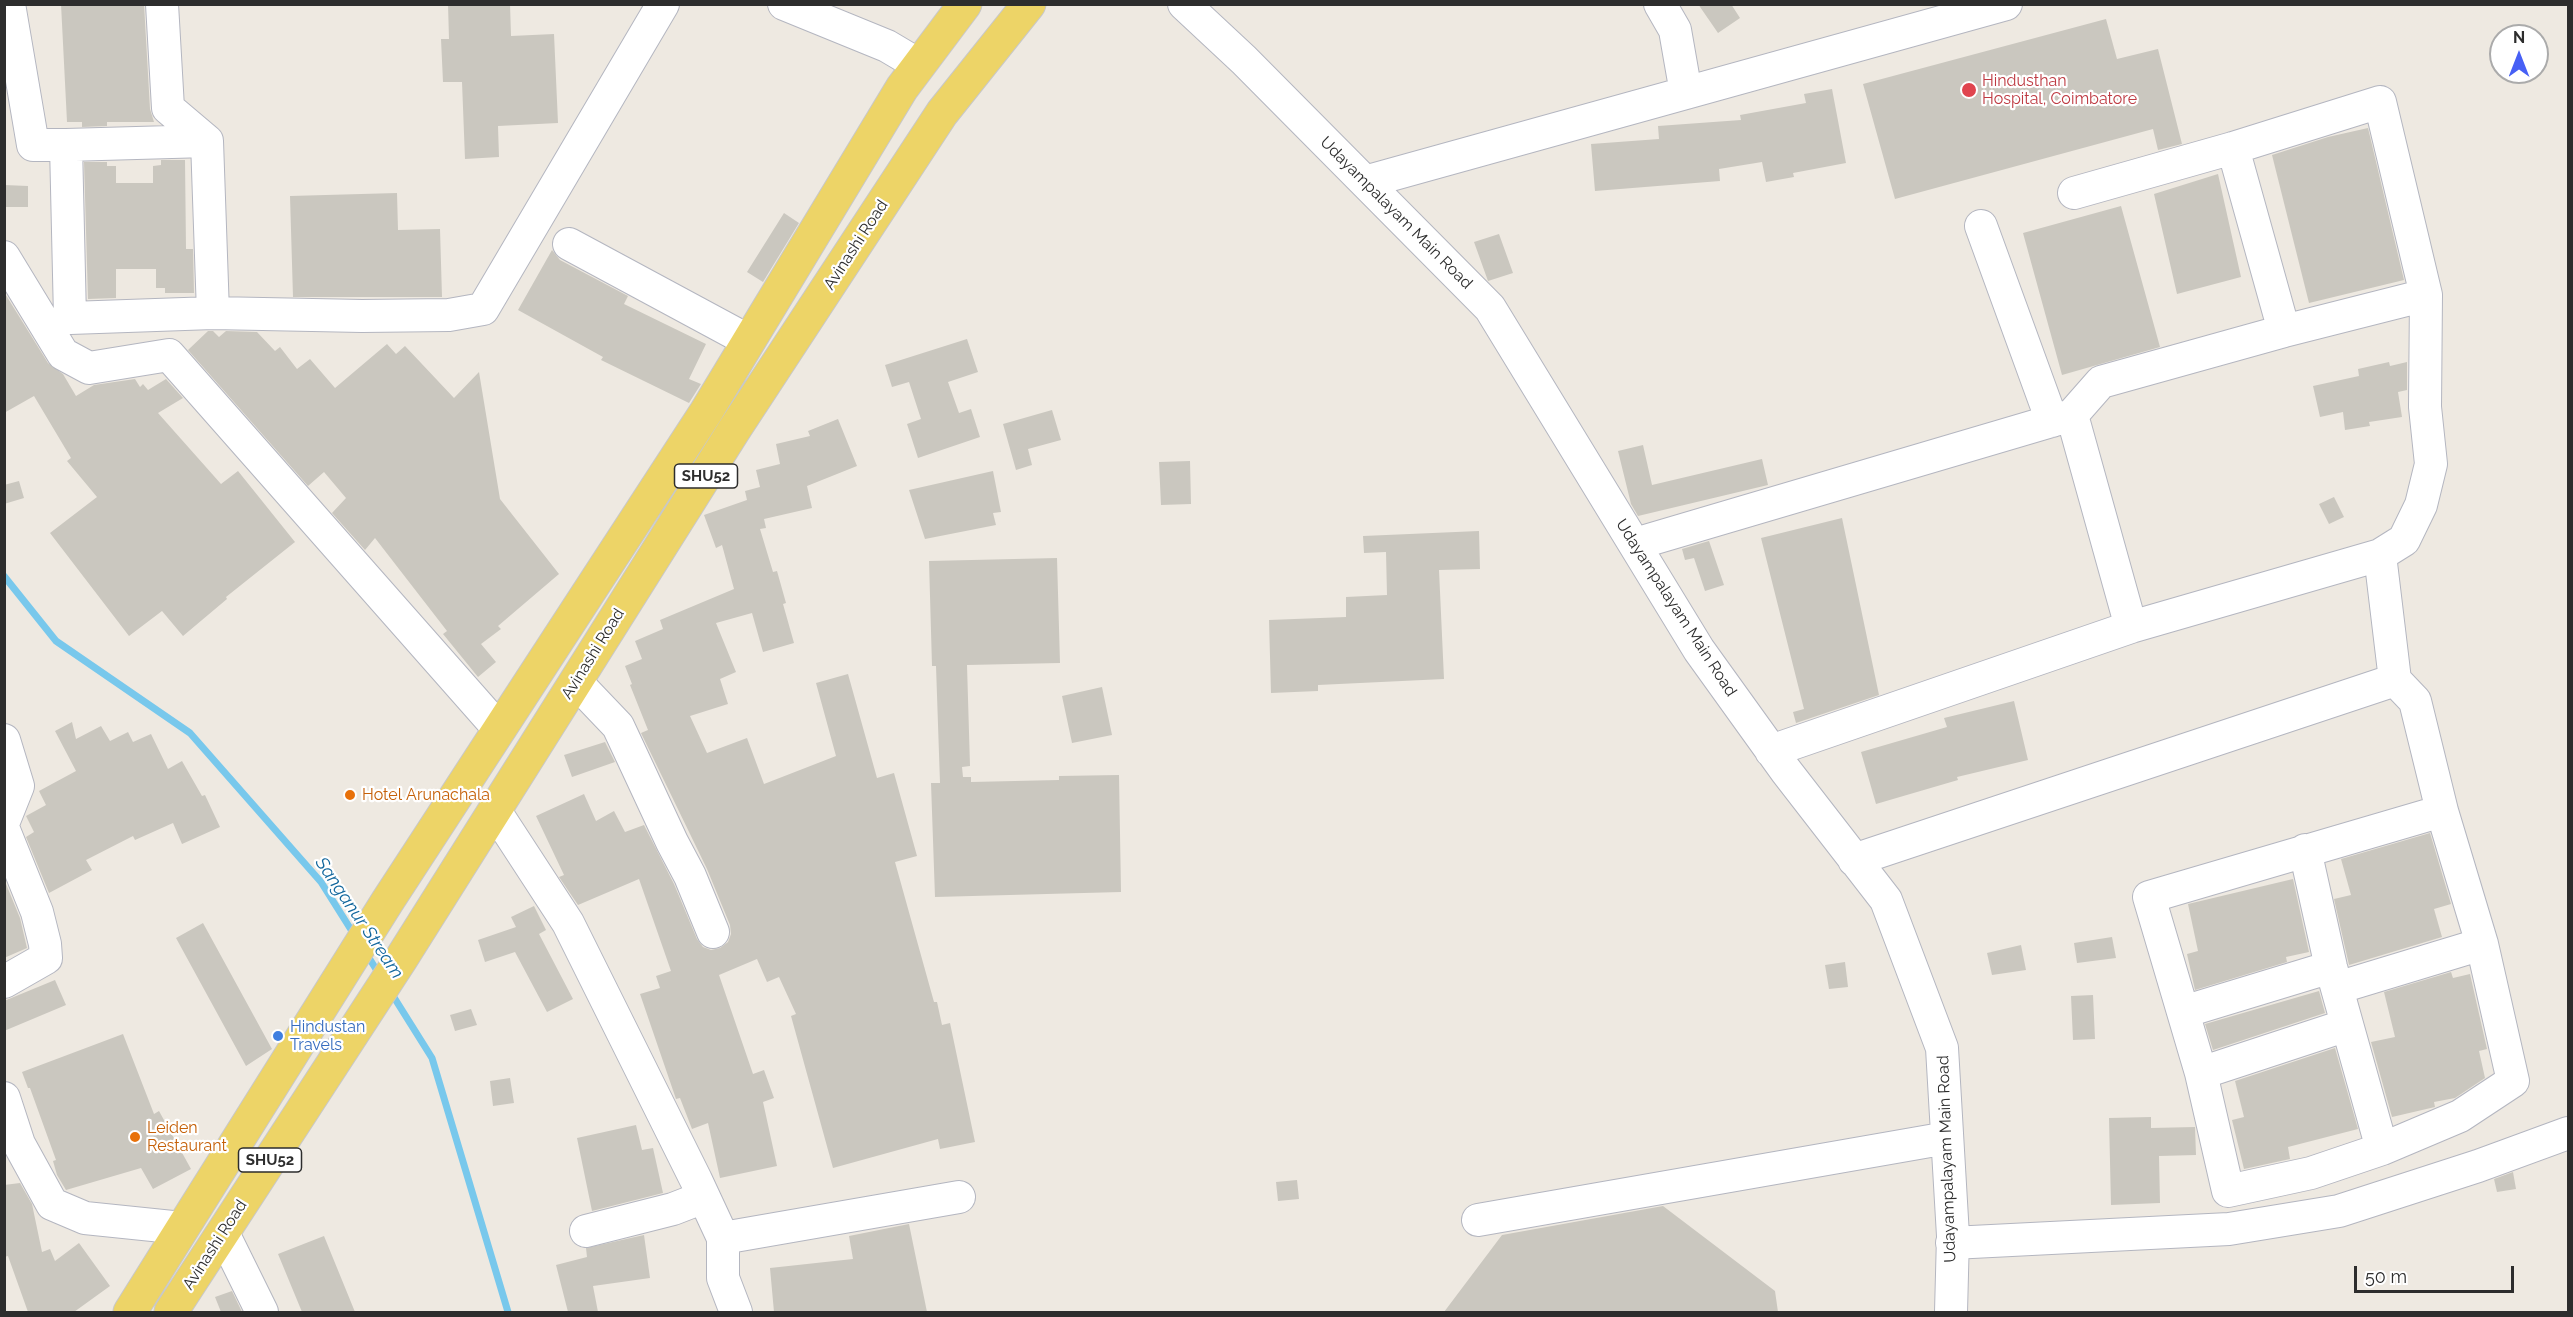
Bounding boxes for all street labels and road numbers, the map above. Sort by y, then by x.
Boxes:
street label: Udayampalayam Main Road [1316,133,1476,293]
street label: Avinashi Road [820,196,892,294]
road number: SHU52 [674,464,738,488]
street label: Udayampalayam Main Road [1611,516,1741,700]
street label: Avinashi Road [557,605,629,703]
street label: Udayampalayam Main Road [1934,1055,1960,1263]
road number: SHU52 [238,1148,302,1172]
street label: Avinashi Road [179,1196,251,1294]

